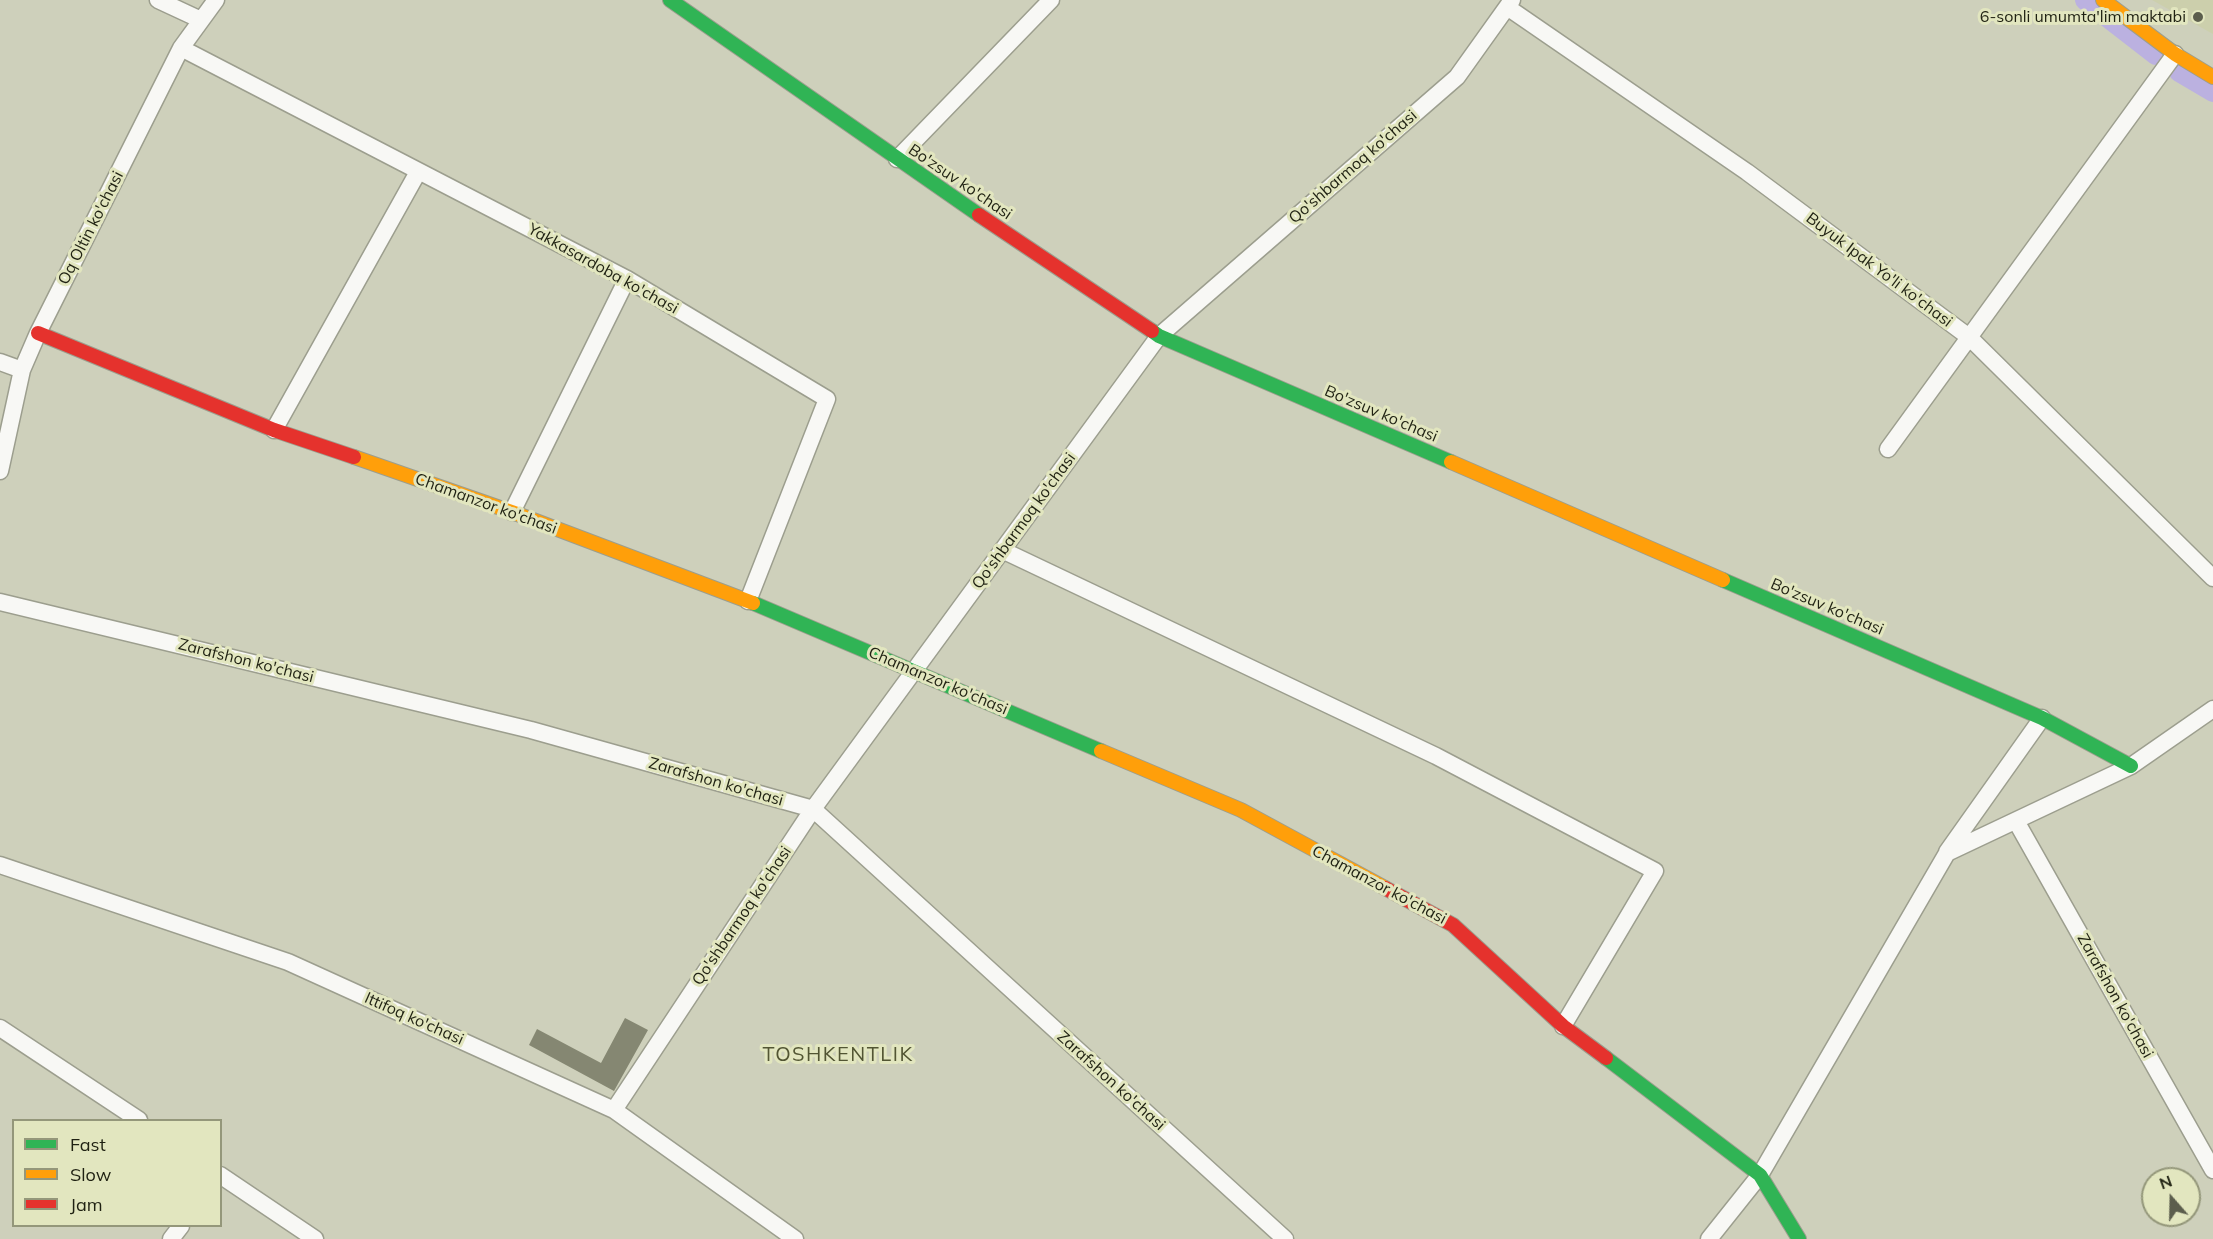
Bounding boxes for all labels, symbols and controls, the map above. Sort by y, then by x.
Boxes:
place label: 6-sonli umumta'lim maktabi [1980,7,2186,27]
marker: 6-sonli umumta'lim maktabi [2191,10,2205,24]
street label: Qo'shbarmoq ko'chasi [1285,106,1421,228]
street label: Bo'zsuv ko'chasi [904,140,1016,224]
street label: Oq Oltin ko'chasi [54,168,128,288]
street label: Buyuk Ipak Yo'li ko'chasi [1802,209,1956,331]
street label: Yakkasardoba ko'chasi [525,220,681,318]
street label: Bo'zsuv ko'chasi [1322,382,1440,446]
street label: Qo'shbarmoq ko'chasi [968,449,1080,593]
street label: Chamanzor ko'chasi [412,469,560,539]
street label: Bo'zsuv ko'chasi [1768,575,1886,639]
street label: Zarafshon ko'chasi [176,635,316,687]
street label: Chamanzor ko'chasi [865,643,1011,719]
street label: Zarafshon ko'chasi [647,754,785,810]
street label: Chamanzor ko'chasi [1308,841,1450,929]
street label: Qo'shbarmoq ko'chasi [688,843,796,989]
street label: Zarafshon ko'chasi [2073,931,2157,1061]
street label: Ittifoq ko'chasi [362,989,466,1049]
street label: Zarafshon ko'chasi [1053,1027,1169,1135]
district label: TOSHKENTLIK [762,1043,914,1067]
legend [12,1119,222,1227]
text: Fast [70,1133,106,1156]
text: Slow [70,1163,111,1186]
north arrow [2141,1167,2201,1227]
text: N [2156,1170,2175,1193]
text: Jam [70,1193,103,1216]

